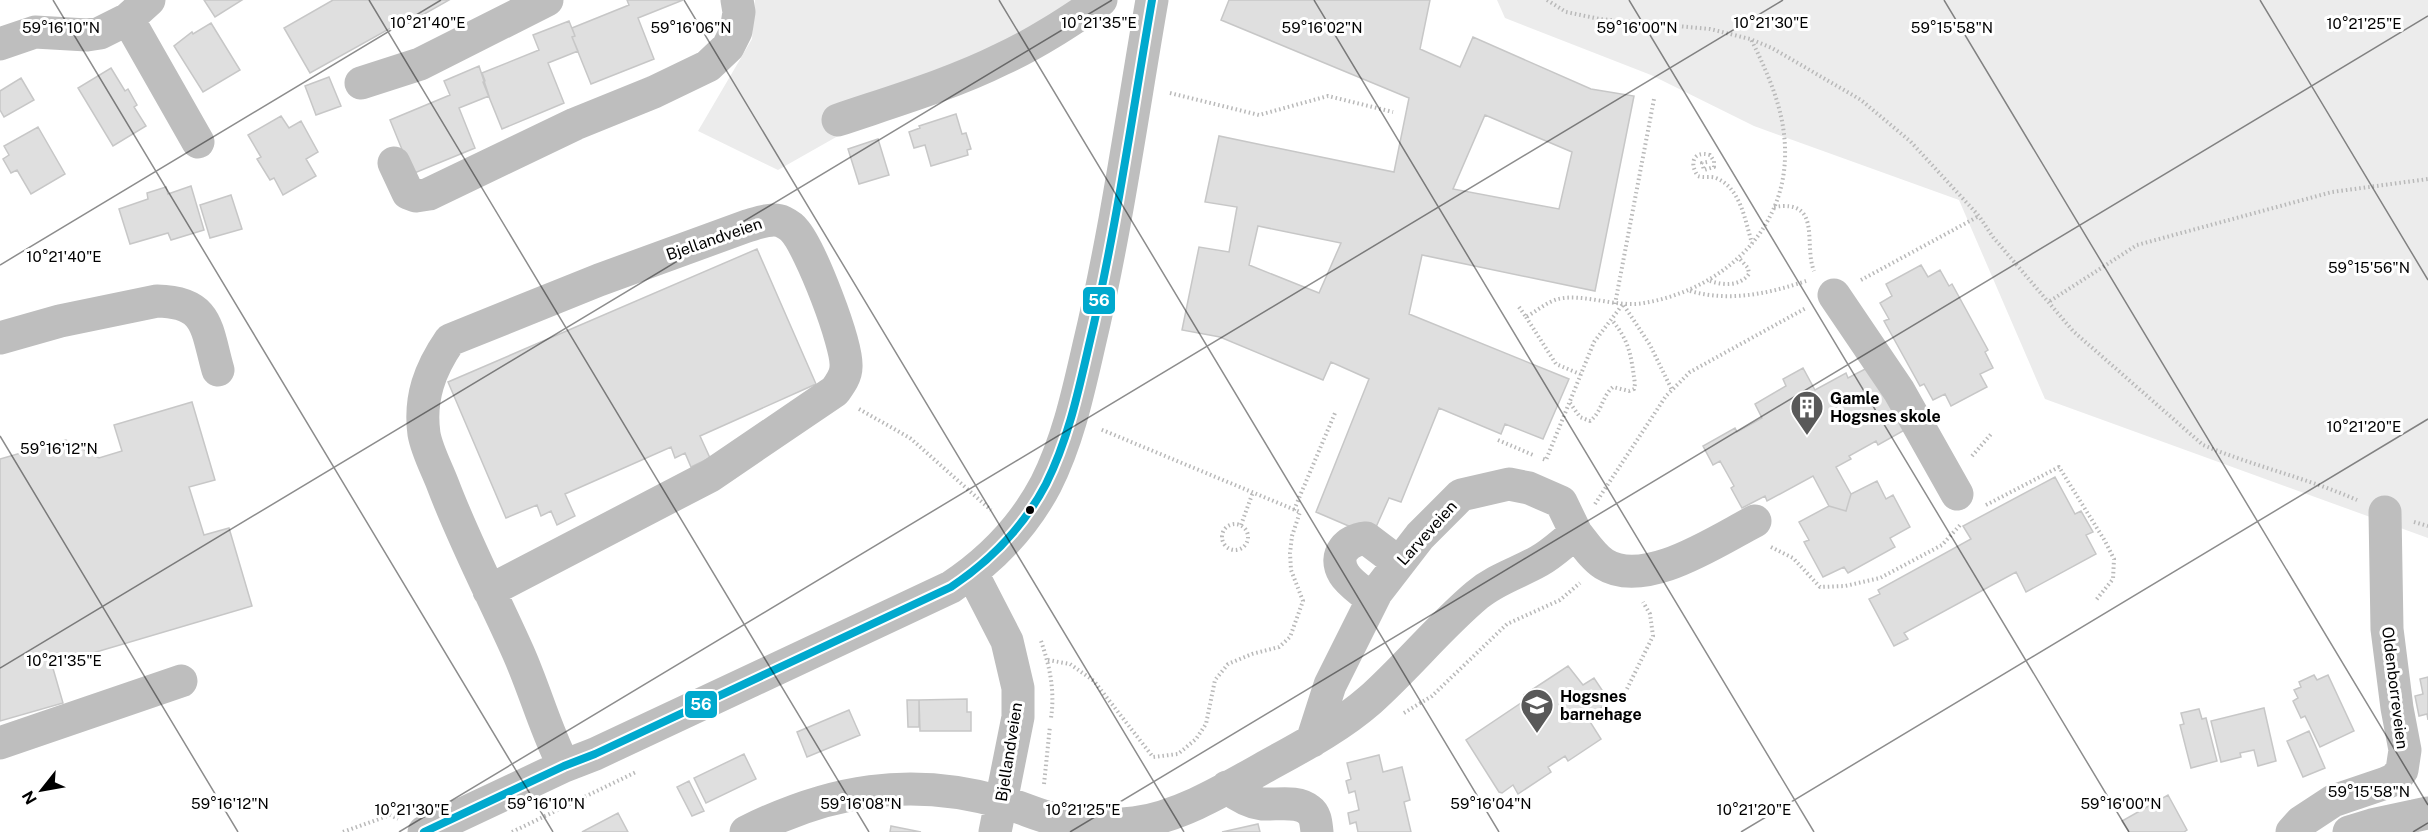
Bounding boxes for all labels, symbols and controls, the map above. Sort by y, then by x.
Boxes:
text: 10°21'40"E [390,14,466,31]
text: 10°21'35"E [1061,14,1137,31]
text: 10°21'30"E [1733,14,1809,31]
text: 10°21'25"E [2326,15,2402,32]
text: 59°16'10"N [22,19,100,36]
text: 59°16'06"N [650,19,732,36]
text: 59°16'02"N [1282,19,1362,36]
text: 59°16'00"N [1596,19,1678,36]
text: 59°15'58"N [1911,19,1993,36]
street label: Bjellandveien [664,214,764,264]
text: 10°21'40"E [26,248,102,265]
text: 59°15'56"N [2328,259,2410,276]
line badge: 56 [1082,286,1116,315]
text: 56 [1088,291,1110,310]
building icon: Gamle Hogsnes skole [1789,389,1825,436]
place label: Gamle Hogsnes skole [1830,389,1941,426]
text: 10°21'20"E [2327,418,2401,435]
text: 59°16'12"N [20,440,98,457]
street label: Larveveien [1393,497,1461,569]
unlabelled marker [1024,504,1036,516]
street label: Oldenborreveien [2378,626,2412,750]
text: 10°21'35"E [26,652,102,669]
school or university icon: Hogsnes barnehage [1519,687,1555,734]
place label: Hogsnes barnehage [1560,687,1642,724]
line badge: 56 [684,690,718,719]
text: 56 [690,695,712,714]
street label: Bjellandveien [992,701,1026,803]
north arrow [12,760,72,820]
text: 59°15'58"N [2328,783,2410,800]
text: N [18,787,41,808]
text: 59°16'12"N [191,795,269,812]
text: 59°16'10"N [507,795,585,812]
text: 59°16'08"N [820,795,902,812]
text: 59°16'04"N [1450,795,1532,812]
text: 59°16'00"N [2080,795,2162,812]
text: 10°21'30"E [374,801,450,818]
text: 10°21'25"E [1045,801,1121,818]
text: 10°21'20"E [1717,801,1791,818]

